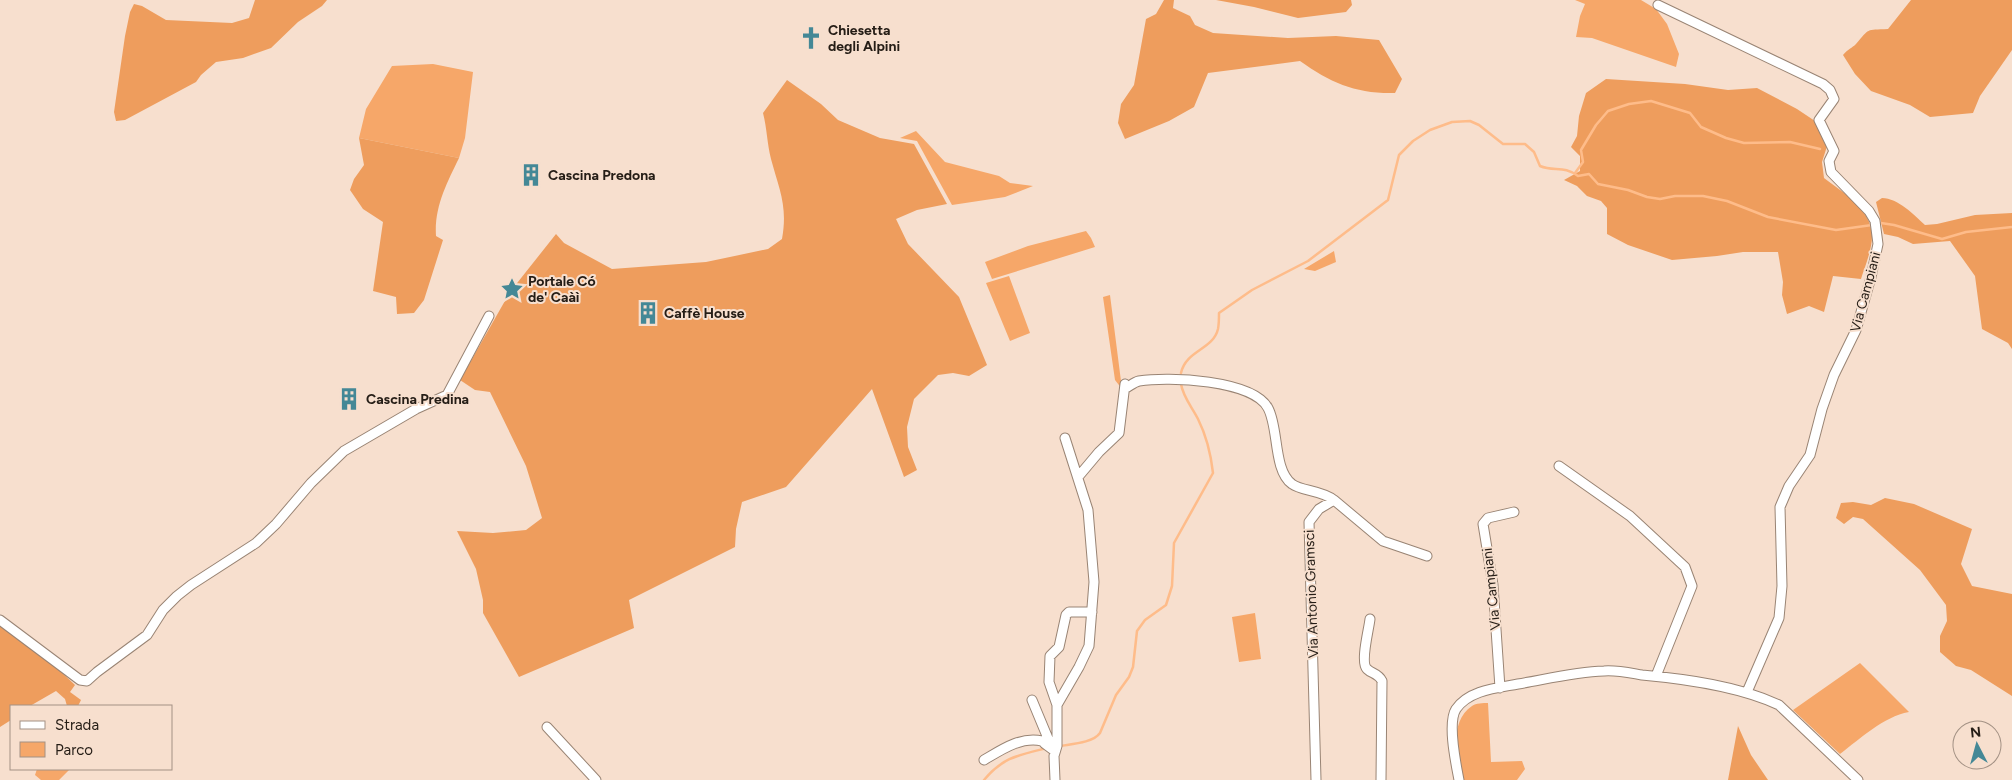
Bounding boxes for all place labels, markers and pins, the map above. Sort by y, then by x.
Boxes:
place label: Chiesetta degli Alpini [828,22,900,55]
church icon: Chiesetta degli Alpini [798,25,824,51]
building icon: Cascina Predona [518,162,544,188]
place label: Cascina Predona [548,167,656,184]
place label: Portale Có de' Caàì [528,273,596,306]
place icon: Portale Có de' Caàì [499,276,525,302]
building icon: Caffè House [635,300,661,326]
place label: Caffè House [664,305,745,322]
building icon: Cascina Predina [336,386,362,412]
place label: Cascina Predina [366,391,469,408]

